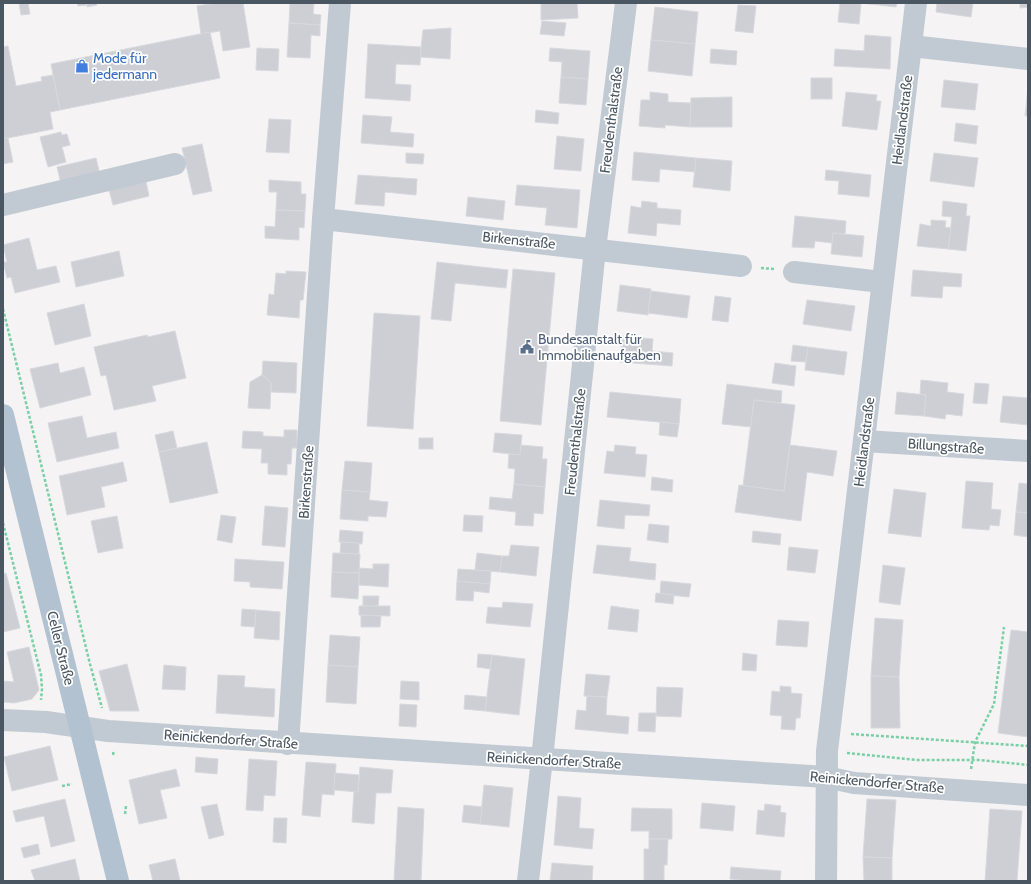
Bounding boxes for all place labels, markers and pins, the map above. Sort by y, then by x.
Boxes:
place label: Mode für jedermann [92,49,157,83]
shop icon: Mode für jedermann [74,58,90,74]
place label: Bundesanstalt für Immobilienaufgaben [538,330,661,364]
public building icon: Bundesanstalt für Immobilienaufgaben [519,339,535,355]

